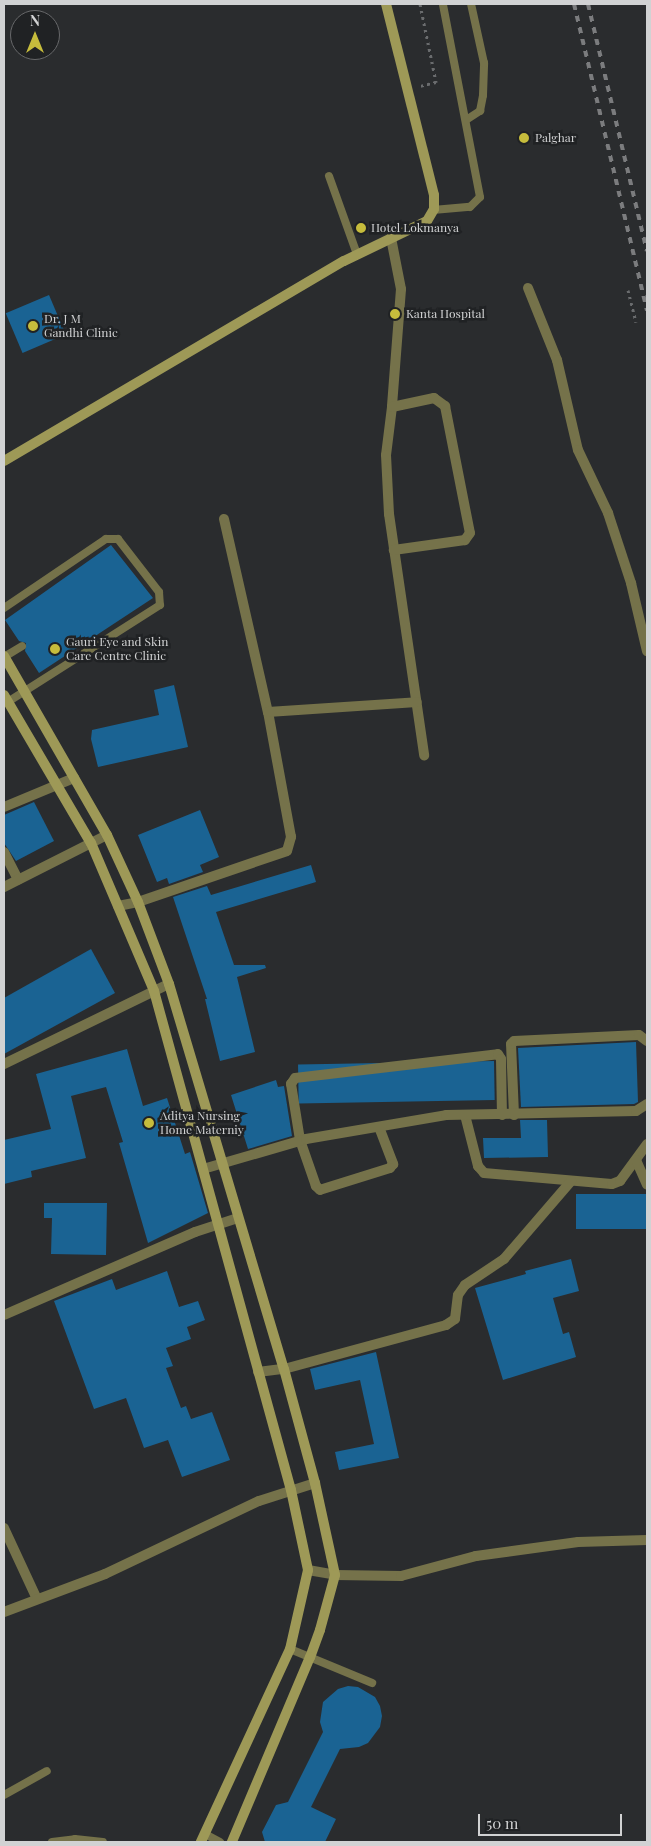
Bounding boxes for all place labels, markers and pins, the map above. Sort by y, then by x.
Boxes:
marker: Palghar [517,131,531,145]
place label: Palghar [535,131,576,145]
place label: Hotel Lokmanya [371,221,459,235]
marker: Hotel Lokmanya [355,222,367,234]
marker: Kanta Hospital [388,307,402,321]
place label: Kanta Hospital [406,307,485,321]
place label: Dr. J M Gandhi Clinic [44,312,118,340]
marker: Dr. J M Gandhi Clinic [26,319,40,333]
place label: Gauri Eye and Skin Care Centre Clinic [66,635,168,663]
marker: Gauri Eye and Skin Care Centre Clinic [48,642,62,656]
place label: Aditya Nursing Home Materniy [160,1109,244,1137]
marker: Aditya Nursing Home Materniy [142,1116,156,1130]

